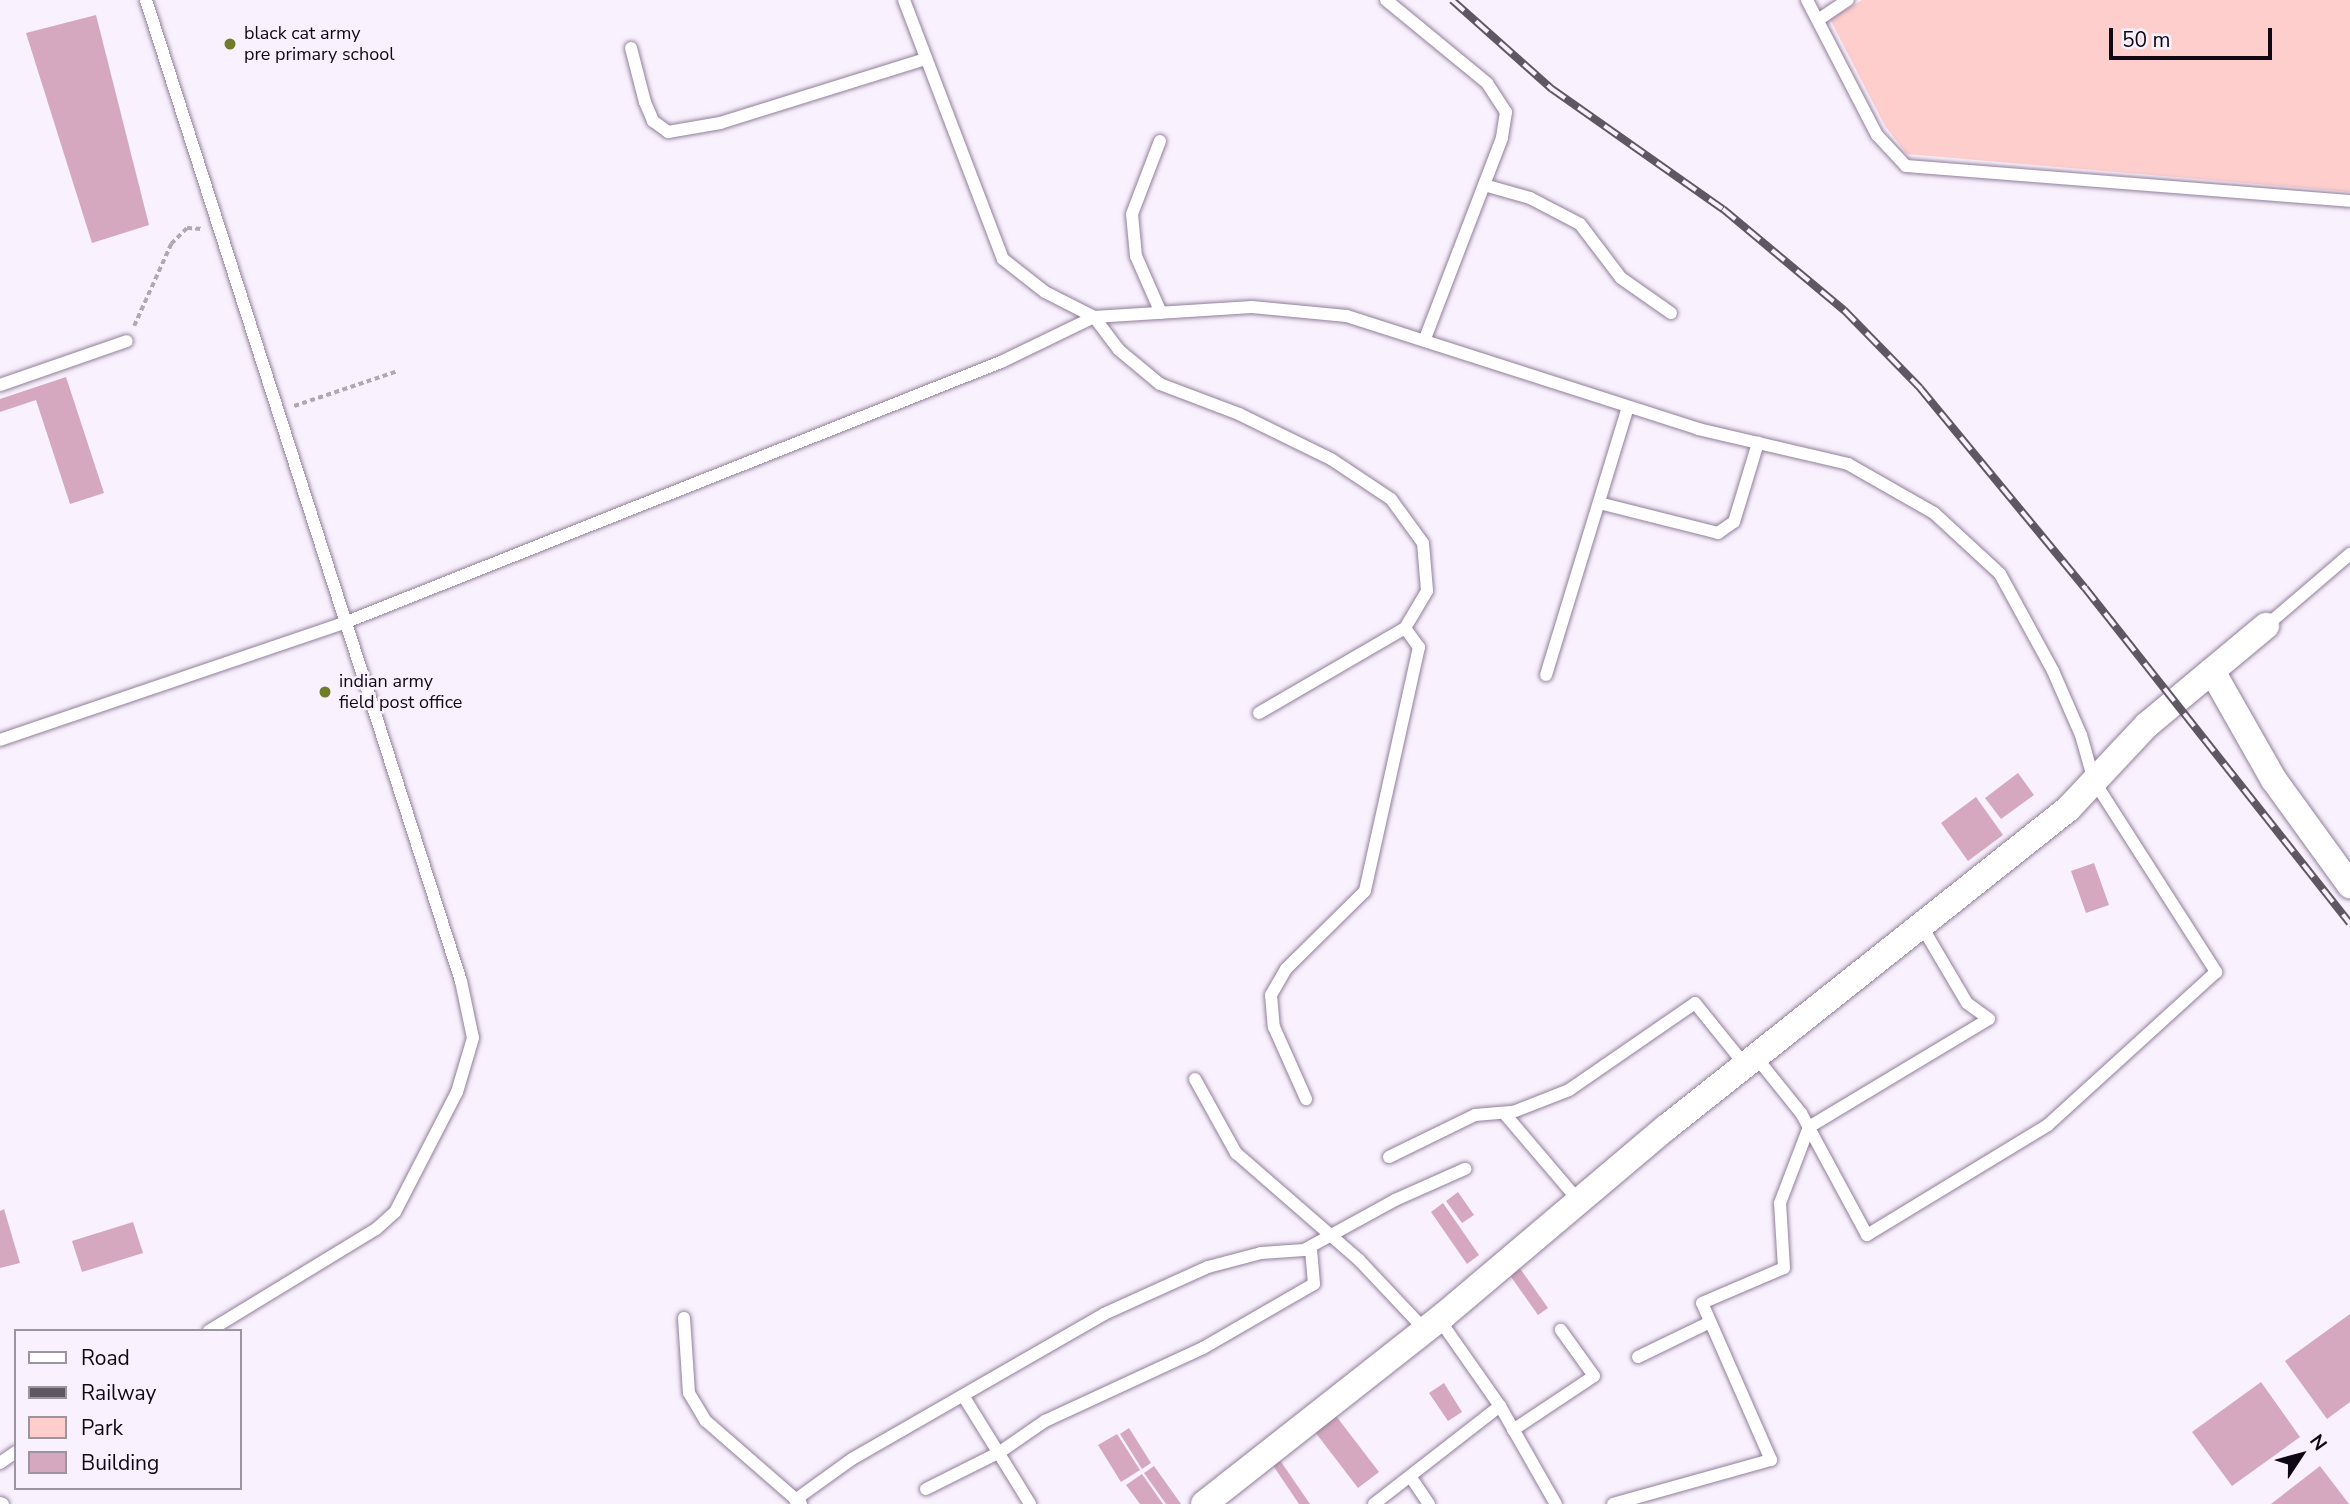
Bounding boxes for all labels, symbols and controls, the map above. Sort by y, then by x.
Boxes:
scale bar [2112,14,2275,58]
place label: black cat army pre primary school [244,23,395,66]
text: 50 m [2122,26,2171,54]
marker: black cat army pre primary school [222,36,238,52]
place label: indian army field post office [339,671,462,714]
marker: indian army field post office [317,684,333,700]
legend [14,1329,242,1490]
text: Road [81,1344,130,1372]
text: Railway [81,1379,156,1407]
text: Park [81,1414,123,1442]
north arrow [2266,1420,2336,1490]
text: N [2303,1429,2333,1456]
text: Building [81,1449,159,1477]

